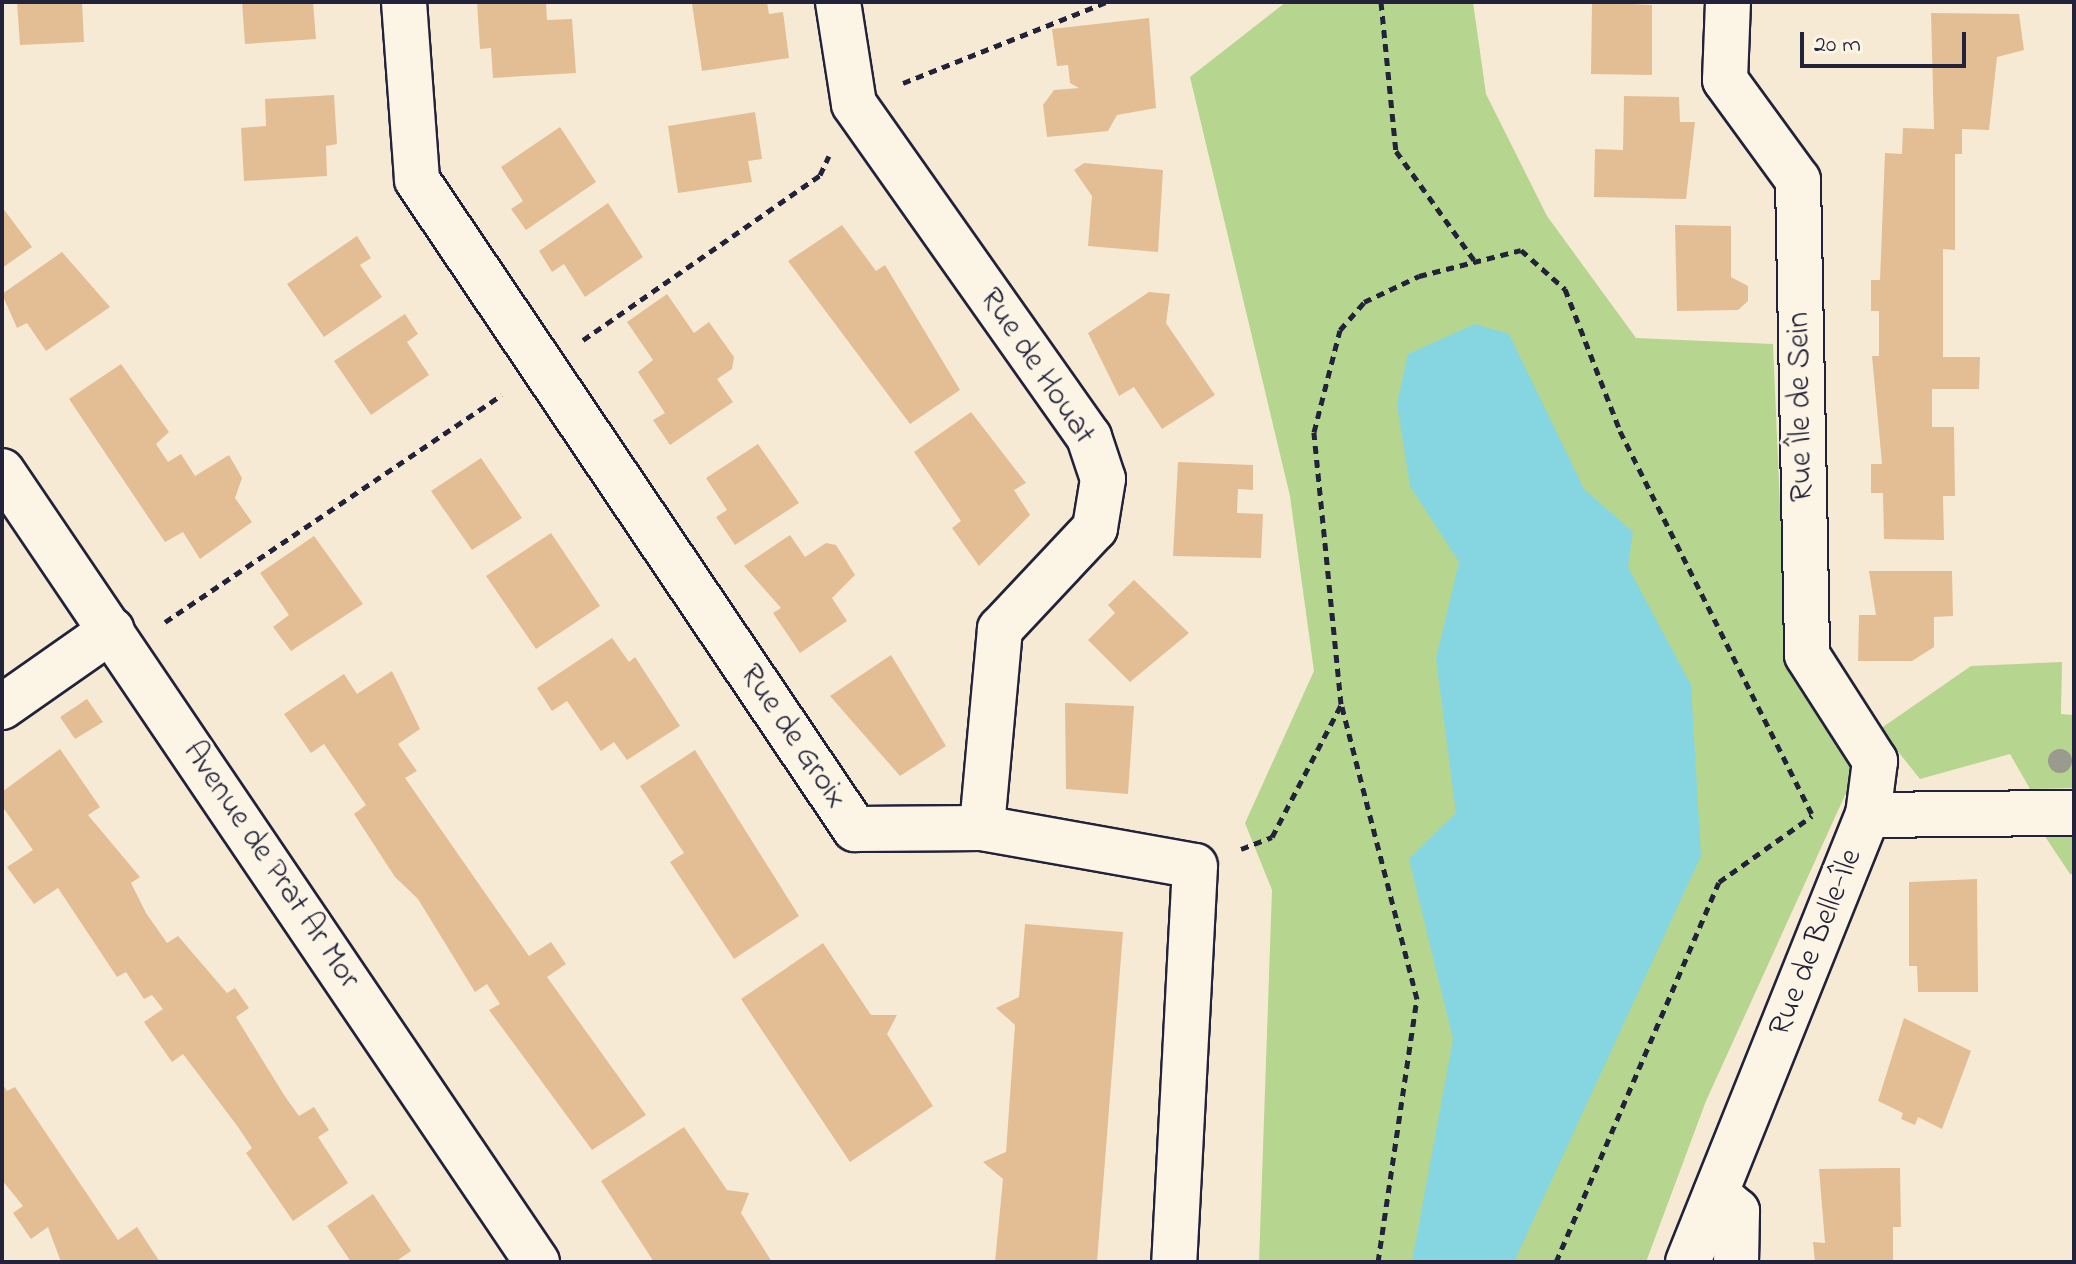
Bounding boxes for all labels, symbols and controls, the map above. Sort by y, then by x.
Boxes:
scale bar [1804,16,1970,66]
text: 20 m [1814,28,1861,63]
street label: Rue de Houat [970,282,1102,452]
street label: Rue Île de Sein [1781,312,1823,502]
street label: Rue de Groix [730,658,854,816]
street label: Avenue de Prat Ar Mor [173,735,367,997]
street label: Rue de Belle-Île [1762,844,1872,1042]

